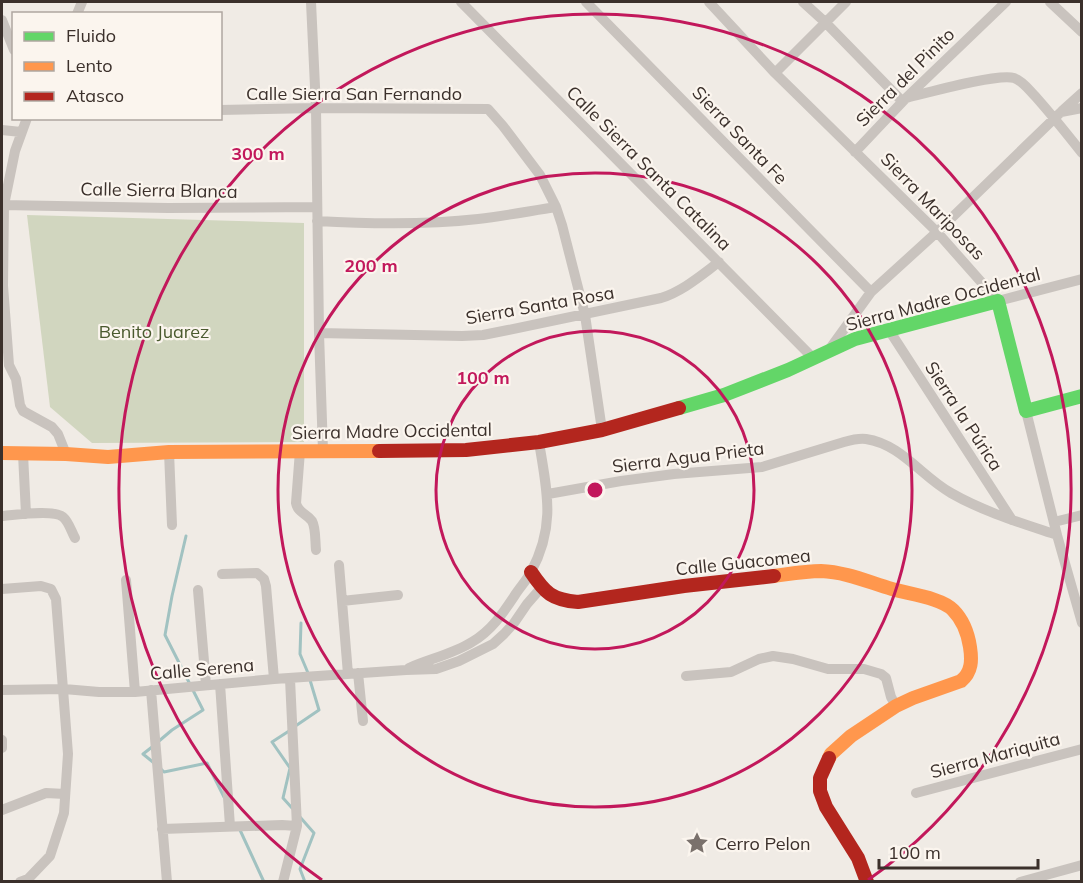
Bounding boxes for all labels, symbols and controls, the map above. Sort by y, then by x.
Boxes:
legend [12,12,222,120]
street label: Sierra del Pinito [851,23,959,131]
text: Fluido [66,24,116,47]
text: Lento [66,54,113,77]
street label: Calle Sierra Santa Catalina [562,81,736,255]
street label: Sierra Santa Fe [687,81,793,189]
street label: Calle Sierra San Fernando [246,82,462,105]
text: Atasco [66,84,124,107]
text: 300 m [231,142,285,165]
street label: Sierra Mariposas [876,147,990,265]
street label: Calle Sierra Blanca [80,177,238,203]
text: 200 m [344,254,398,277]
street label: Sierra Madre Occidental [843,262,1043,336]
street label: Sierra Santa Rosa [464,281,616,329]
park label: Benito Juarez [99,320,209,343]
street label: Sierra la Púrica [920,357,1008,475]
text: 100 m [456,366,510,389]
street label: Sierra Madre Occidental [292,418,492,444]
street label: Sierra Agua Prieta [611,436,765,478]
centre of rings [585,480,605,500]
street label: Calle Guacomea [674,543,812,581]
street label: Calle Serena [149,653,255,685]
street label: Sierra Mariquita [928,727,1062,783]
place icon: Cerro Pelon [684,830,710,856]
place label: Cerro Pelon [715,832,811,855]
scale bar [879,832,1038,870]
text: 100 m [888,841,941,864]

